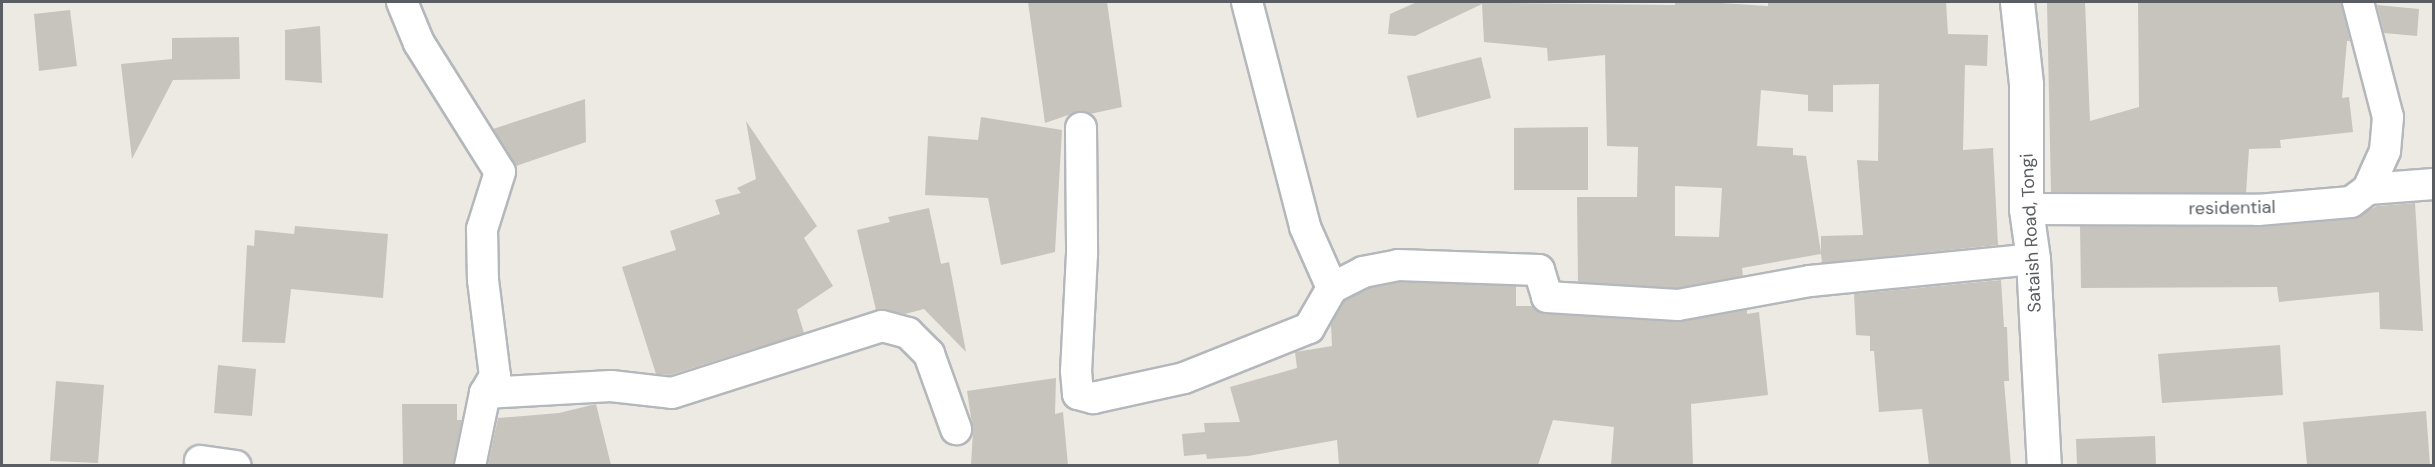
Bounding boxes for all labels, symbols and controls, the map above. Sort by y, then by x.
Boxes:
street label: Sataish Road, Tongi [2016,153,2046,313]
street label: residential [2188,196,2276,220]

